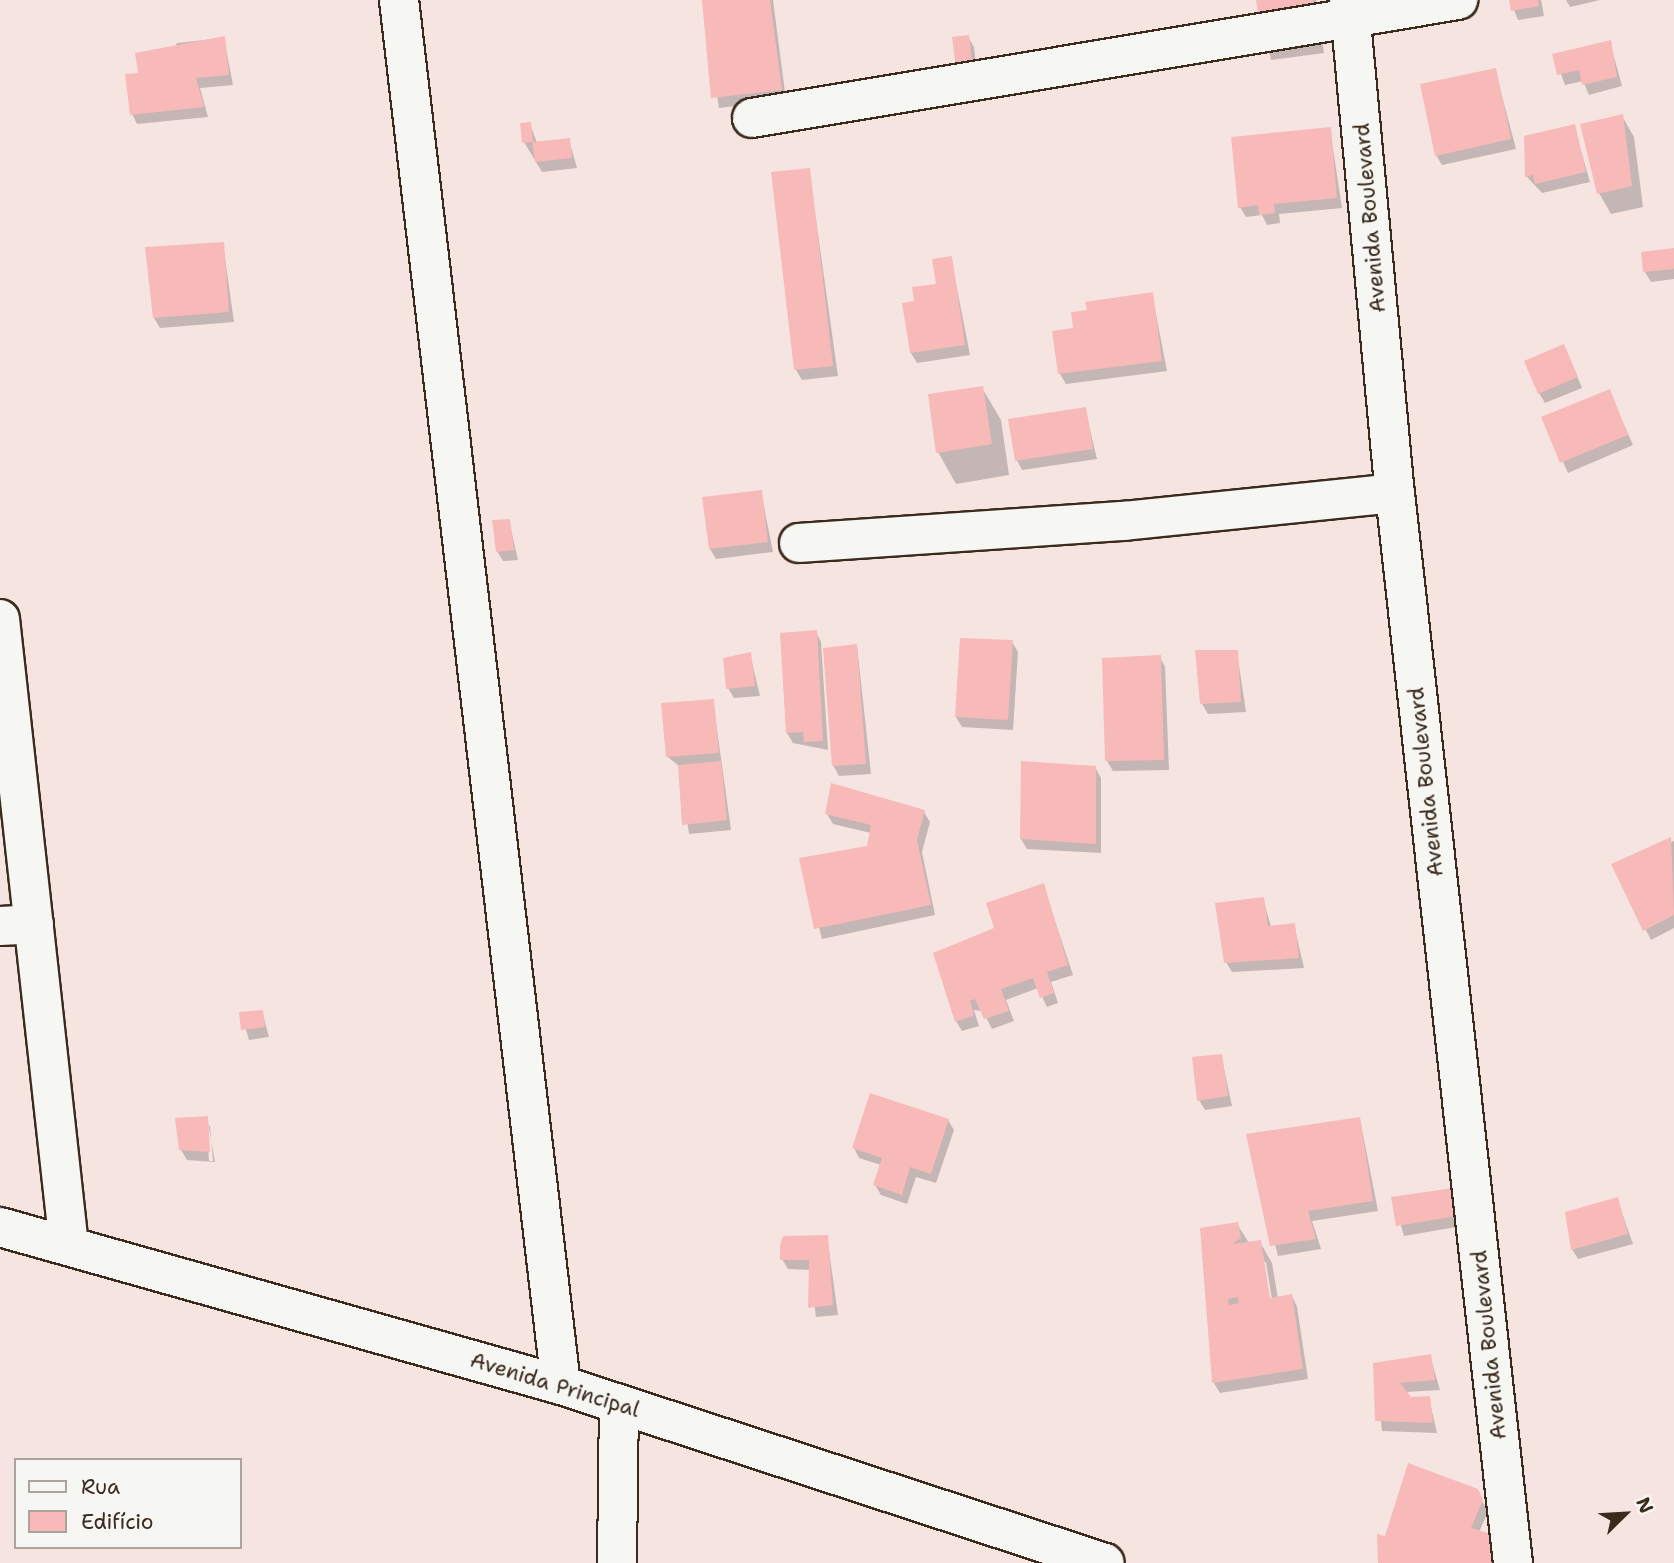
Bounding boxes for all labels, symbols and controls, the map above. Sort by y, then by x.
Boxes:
street label: Avenida Boulevard [1349,122,1391,314]
street label: Avenida Boulevard [1404,686,1448,878]
street label: Avenida Boulevard [1467,1249,1511,1441]
street label: Avenida Principal [467,1347,643,1423]
legend [14,1458,242,1549]
text: Rua [81,1473,120,1501]
north arrow [1590,1479,1660,1549]
text: N [1630,1493,1659,1517]
text: Edifício [81,1508,153,1536]

